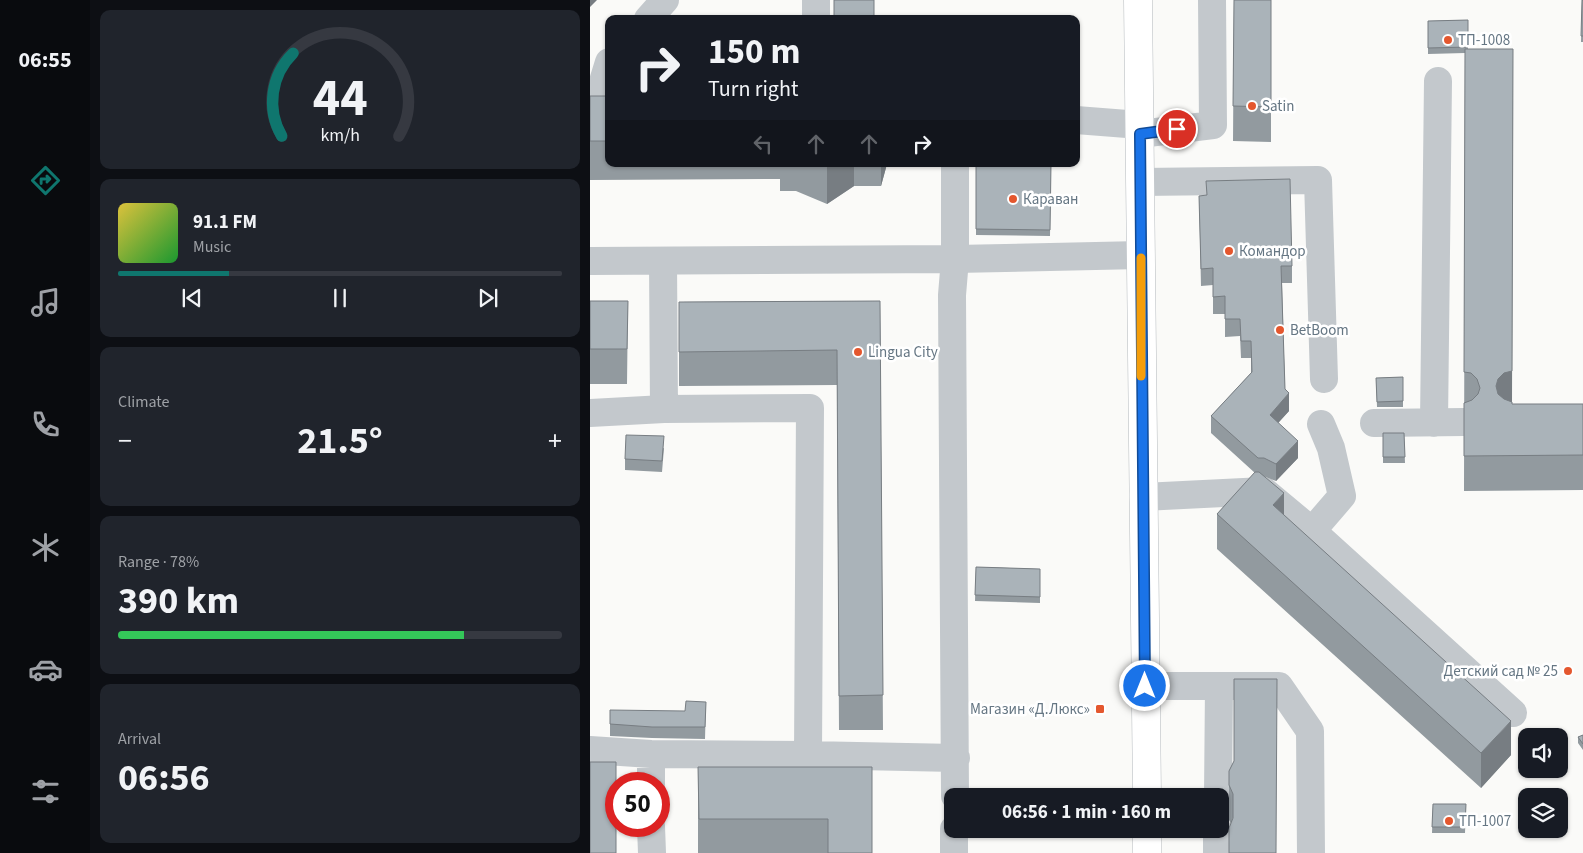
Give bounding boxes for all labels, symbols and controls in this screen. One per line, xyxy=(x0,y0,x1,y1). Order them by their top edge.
text: 150 m xyxy=(708,27,800,77)
place label: ТП-1008 xyxy=(1458,30,1510,51)
marker: ТП-1008 xyxy=(1442,34,1454,46)
icon: right xyxy=(625,35,690,100)
text: 06:55 xyxy=(18,44,72,76)
text: 44 xyxy=(313,62,367,136)
text: Turn right xyxy=(708,73,798,105)
place label: Satin xyxy=(1262,96,1294,117)
marker: Satin xyxy=(1246,100,1258,112)
pin xyxy=(1156,108,1198,150)
icon: arrive xyxy=(1163,115,1191,143)
text: km/h xyxy=(320,123,360,148)
icon: left xyxy=(749,130,777,158)
icon: ahead xyxy=(802,130,830,158)
icon: ahead xyxy=(855,130,883,158)
icon: right xyxy=(908,130,936,158)
icon: directions xyxy=(28,163,63,198)
place label: Караван xyxy=(1023,189,1079,210)
marker: Караван xyxy=(1007,193,1019,205)
text: 91.1 FM xyxy=(193,209,257,236)
text: Music xyxy=(193,236,231,258)
place label: Командор xyxy=(1239,241,1306,262)
marker: Командор xyxy=(1223,245,1235,257)
icon: previous xyxy=(178,284,206,312)
icon: pause xyxy=(326,284,354,312)
icon: next xyxy=(474,284,502,312)
icon: music xyxy=(28,285,63,320)
place label: BetBoom xyxy=(1290,320,1349,341)
marker: BetBoom xyxy=(1274,324,1286,336)
place label: Lingua City xyxy=(868,342,938,363)
marker: Lingua City xyxy=(852,346,864,358)
text: Climate xyxy=(118,391,169,413)
icon: phone xyxy=(28,407,63,442)
text: 21.5° xyxy=(297,414,383,468)
text: − xyxy=(118,421,132,461)
text: + xyxy=(548,421,562,461)
icon: climate xyxy=(28,530,63,565)
text: Range · 78% xyxy=(118,551,199,573)
text: 390 km xyxy=(118,574,239,628)
icon: car xyxy=(28,652,63,687)
position arrow xyxy=(1118,659,1170,711)
place label: Детский сад № 25 xyxy=(1444,661,1558,682)
marker: Детский сад № 25 xyxy=(1562,665,1574,677)
place label: Магазин «Д.Люкс» xyxy=(970,699,1090,720)
marker: Магазин «Д.Люкс» xyxy=(1094,703,1106,715)
text: Arrival xyxy=(118,728,161,750)
map controls xyxy=(1518,728,1568,838)
button: sound xyxy=(1518,728,1568,778)
text: 06:56 xyxy=(118,751,210,805)
speed limit sign: 50 xyxy=(605,772,670,837)
icon: filters xyxy=(28,774,63,809)
button: layers xyxy=(1518,788,1568,838)
text: 06:56 · 1 min · 160 m xyxy=(1002,799,1171,826)
place label: ТП-1007 xyxy=(1459,811,1511,832)
marker: ТП-1007 xyxy=(1443,815,1455,827)

